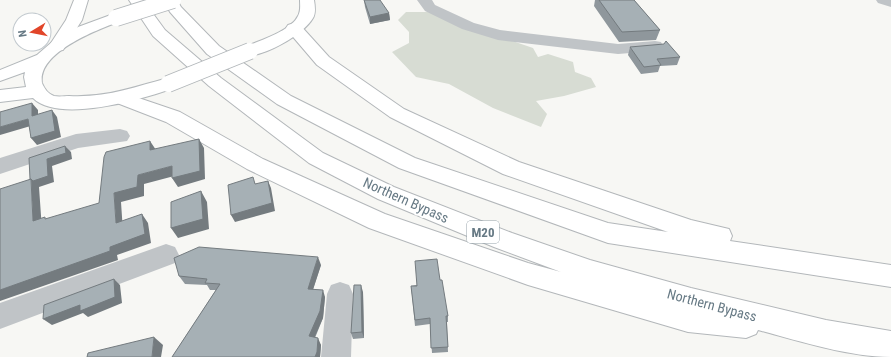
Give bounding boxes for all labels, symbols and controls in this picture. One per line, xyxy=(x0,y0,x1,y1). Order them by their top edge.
north arrow xyxy=(12,12,52,52)
text: N xyxy=(16,29,30,38)
street label: Northern Bypass xyxy=(361,174,451,226)
road number: M20 xyxy=(467,221,499,243)
street label: Northern Bypass xyxy=(666,285,758,325)

